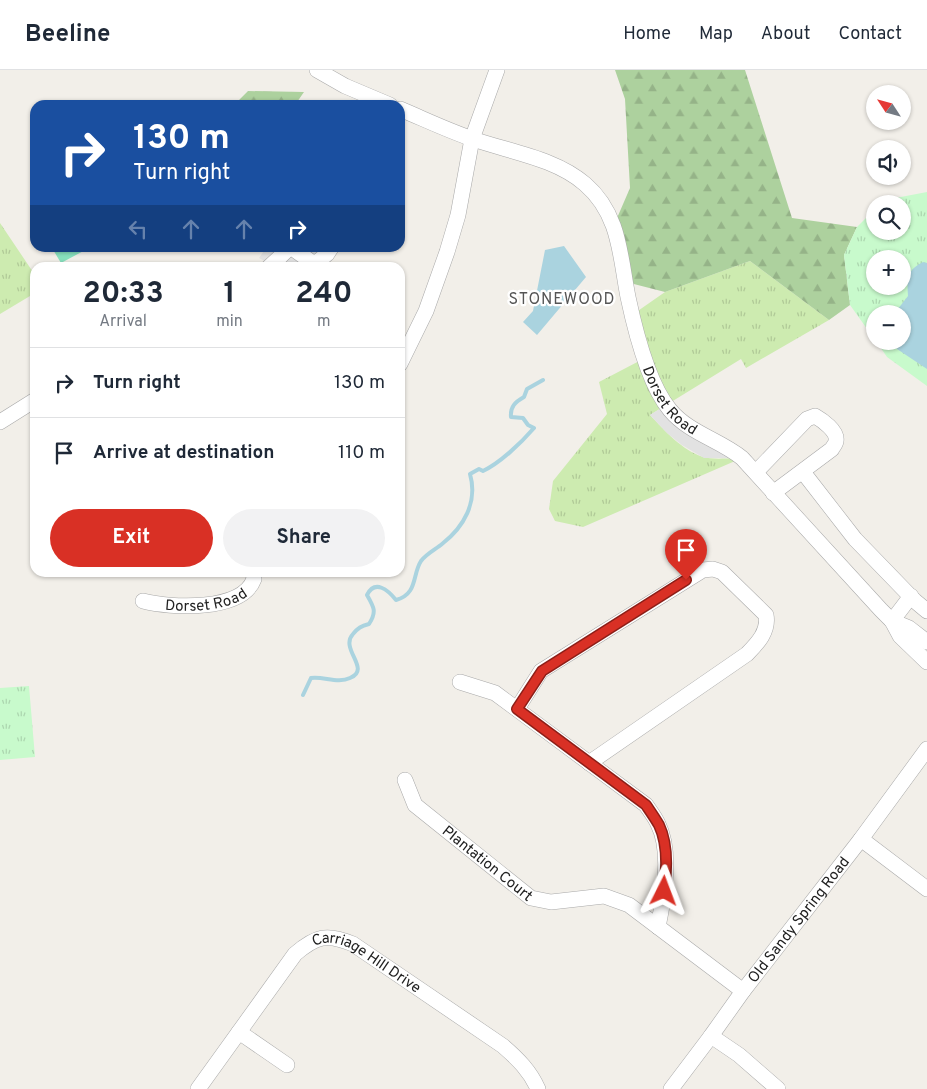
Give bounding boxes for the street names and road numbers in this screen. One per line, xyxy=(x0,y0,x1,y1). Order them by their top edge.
street label: Dorset Road xyxy=(637,364,700,440)
street label: Dorset Road xyxy=(164,585,251,617)
street label: Plantation Court xyxy=(437,822,536,906)
street label: Old Sandy Spring Road xyxy=(745,854,855,988)
street label: Carriage Hill Drive xyxy=(310,929,424,998)

